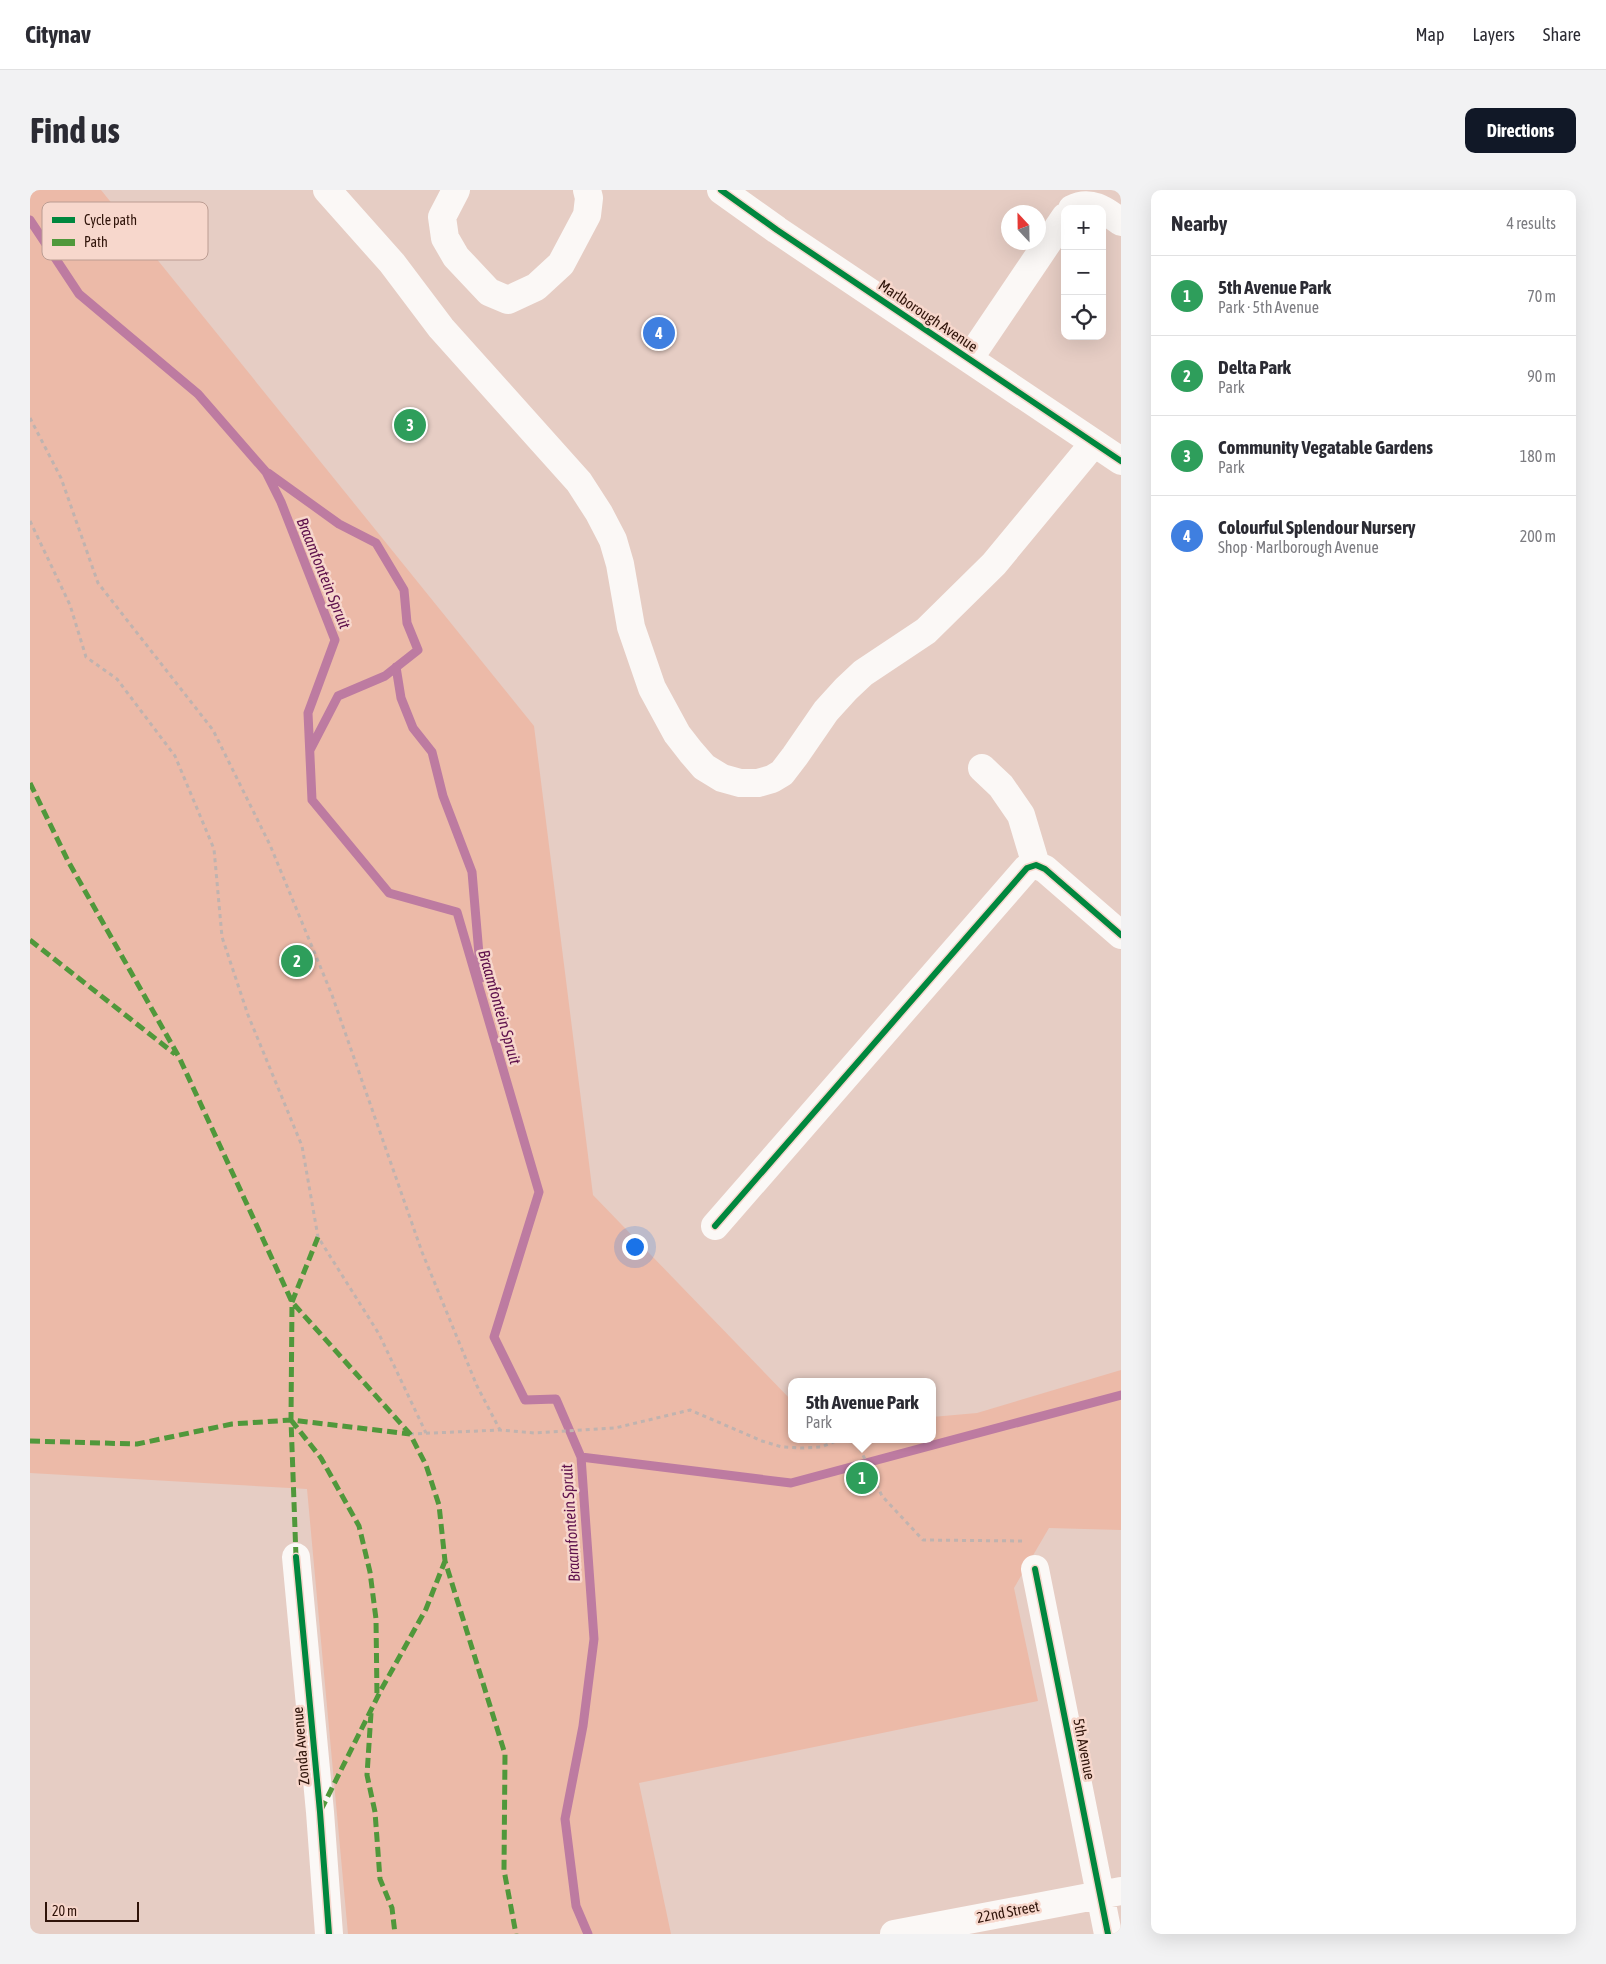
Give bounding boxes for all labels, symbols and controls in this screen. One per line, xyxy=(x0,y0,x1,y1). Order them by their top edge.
text: Citynav xyxy=(25,21,91,48)
text: Map xyxy=(1415,24,1444,45)
text: Layers xyxy=(1472,24,1515,45)
text: Share xyxy=(1543,24,1581,45)
button: Directions xyxy=(1465,108,1576,153)
text: Find us xyxy=(30,110,120,150)
legend xyxy=(42,202,208,260)
north arrow xyxy=(1001,205,1046,250)
map controls xyxy=(1061,205,1106,340)
button: + xyxy=(1061,205,1106,250)
text: Nearby xyxy=(1171,211,1227,235)
text: Cycle path xyxy=(84,212,137,228)
text: 4 results xyxy=(1506,214,1556,232)
text: Path xyxy=(84,234,108,250)
button: − xyxy=(1061,250,1106,295)
street label: Marlborough Avenue xyxy=(876,276,981,355)
text: 5th Avenue Park xyxy=(1218,276,1331,298)
text: 1 xyxy=(1183,287,1191,305)
text: 70 m xyxy=(1527,287,1556,305)
button: locate xyxy=(1061,295,1106,340)
text: Park · 5th Avenue xyxy=(1218,298,1319,316)
pin: 4 xyxy=(643,314,675,352)
text: Delta Park xyxy=(1218,356,1291,378)
text: 2 xyxy=(1183,367,1191,385)
text: 90 m xyxy=(1527,367,1556,385)
text: Park xyxy=(1218,378,1245,396)
pin: 3 xyxy=(394,406,426,444)
text: Community Vegatable Gardens xyxy=(1218,436,1433,458)
text: 3 xyxy=(1183,447,1191,465)
text: 180 m xyxy=(1520,447,1556,465)
text: Park xyxy=(1218,458,1245,476)
water label: Braamfontein Spruit xyxy=(293,515,355,632)
text: Colourful Splendour Nursery xyxy=(1218,516,1416,538)
text: 4 xyxy=(1183,527,1191,545)
text: 200 m xyxy=(1520,527,1556,545)
text: Shop · Marlborough Avenue xyxy=(1218,538,1379,556)
pin: 2 xyxy=(281,942,313,980)
water label: Braamfontein Spruit xyxy=(474,948,525,1067)
your location xyxy=(622,1234,648,1260)
popup xyxy=(788,1378,936,1443)
text: 5th Avenue Park xyxy=(805,1391,919,1413)
text: Park xyxy=(805,1413,832,1431)
pin: 1 xyxy=(846,1459,878,1497)
water label: Braamfontein Spruit xyxy=(557,1463,584,1583)
street label: Zonda Avenue xyxy=(289,1706,312,1786)
street label: 5th Avenue xyxy=(1070,1717,1099,1781)
street label: 22nd Street xyxy=(975,1897,1041,1926)
scale bar xyxy=(45,1899,139,1922)
text: 20 m xyxy=(52,1903,77,1919)

